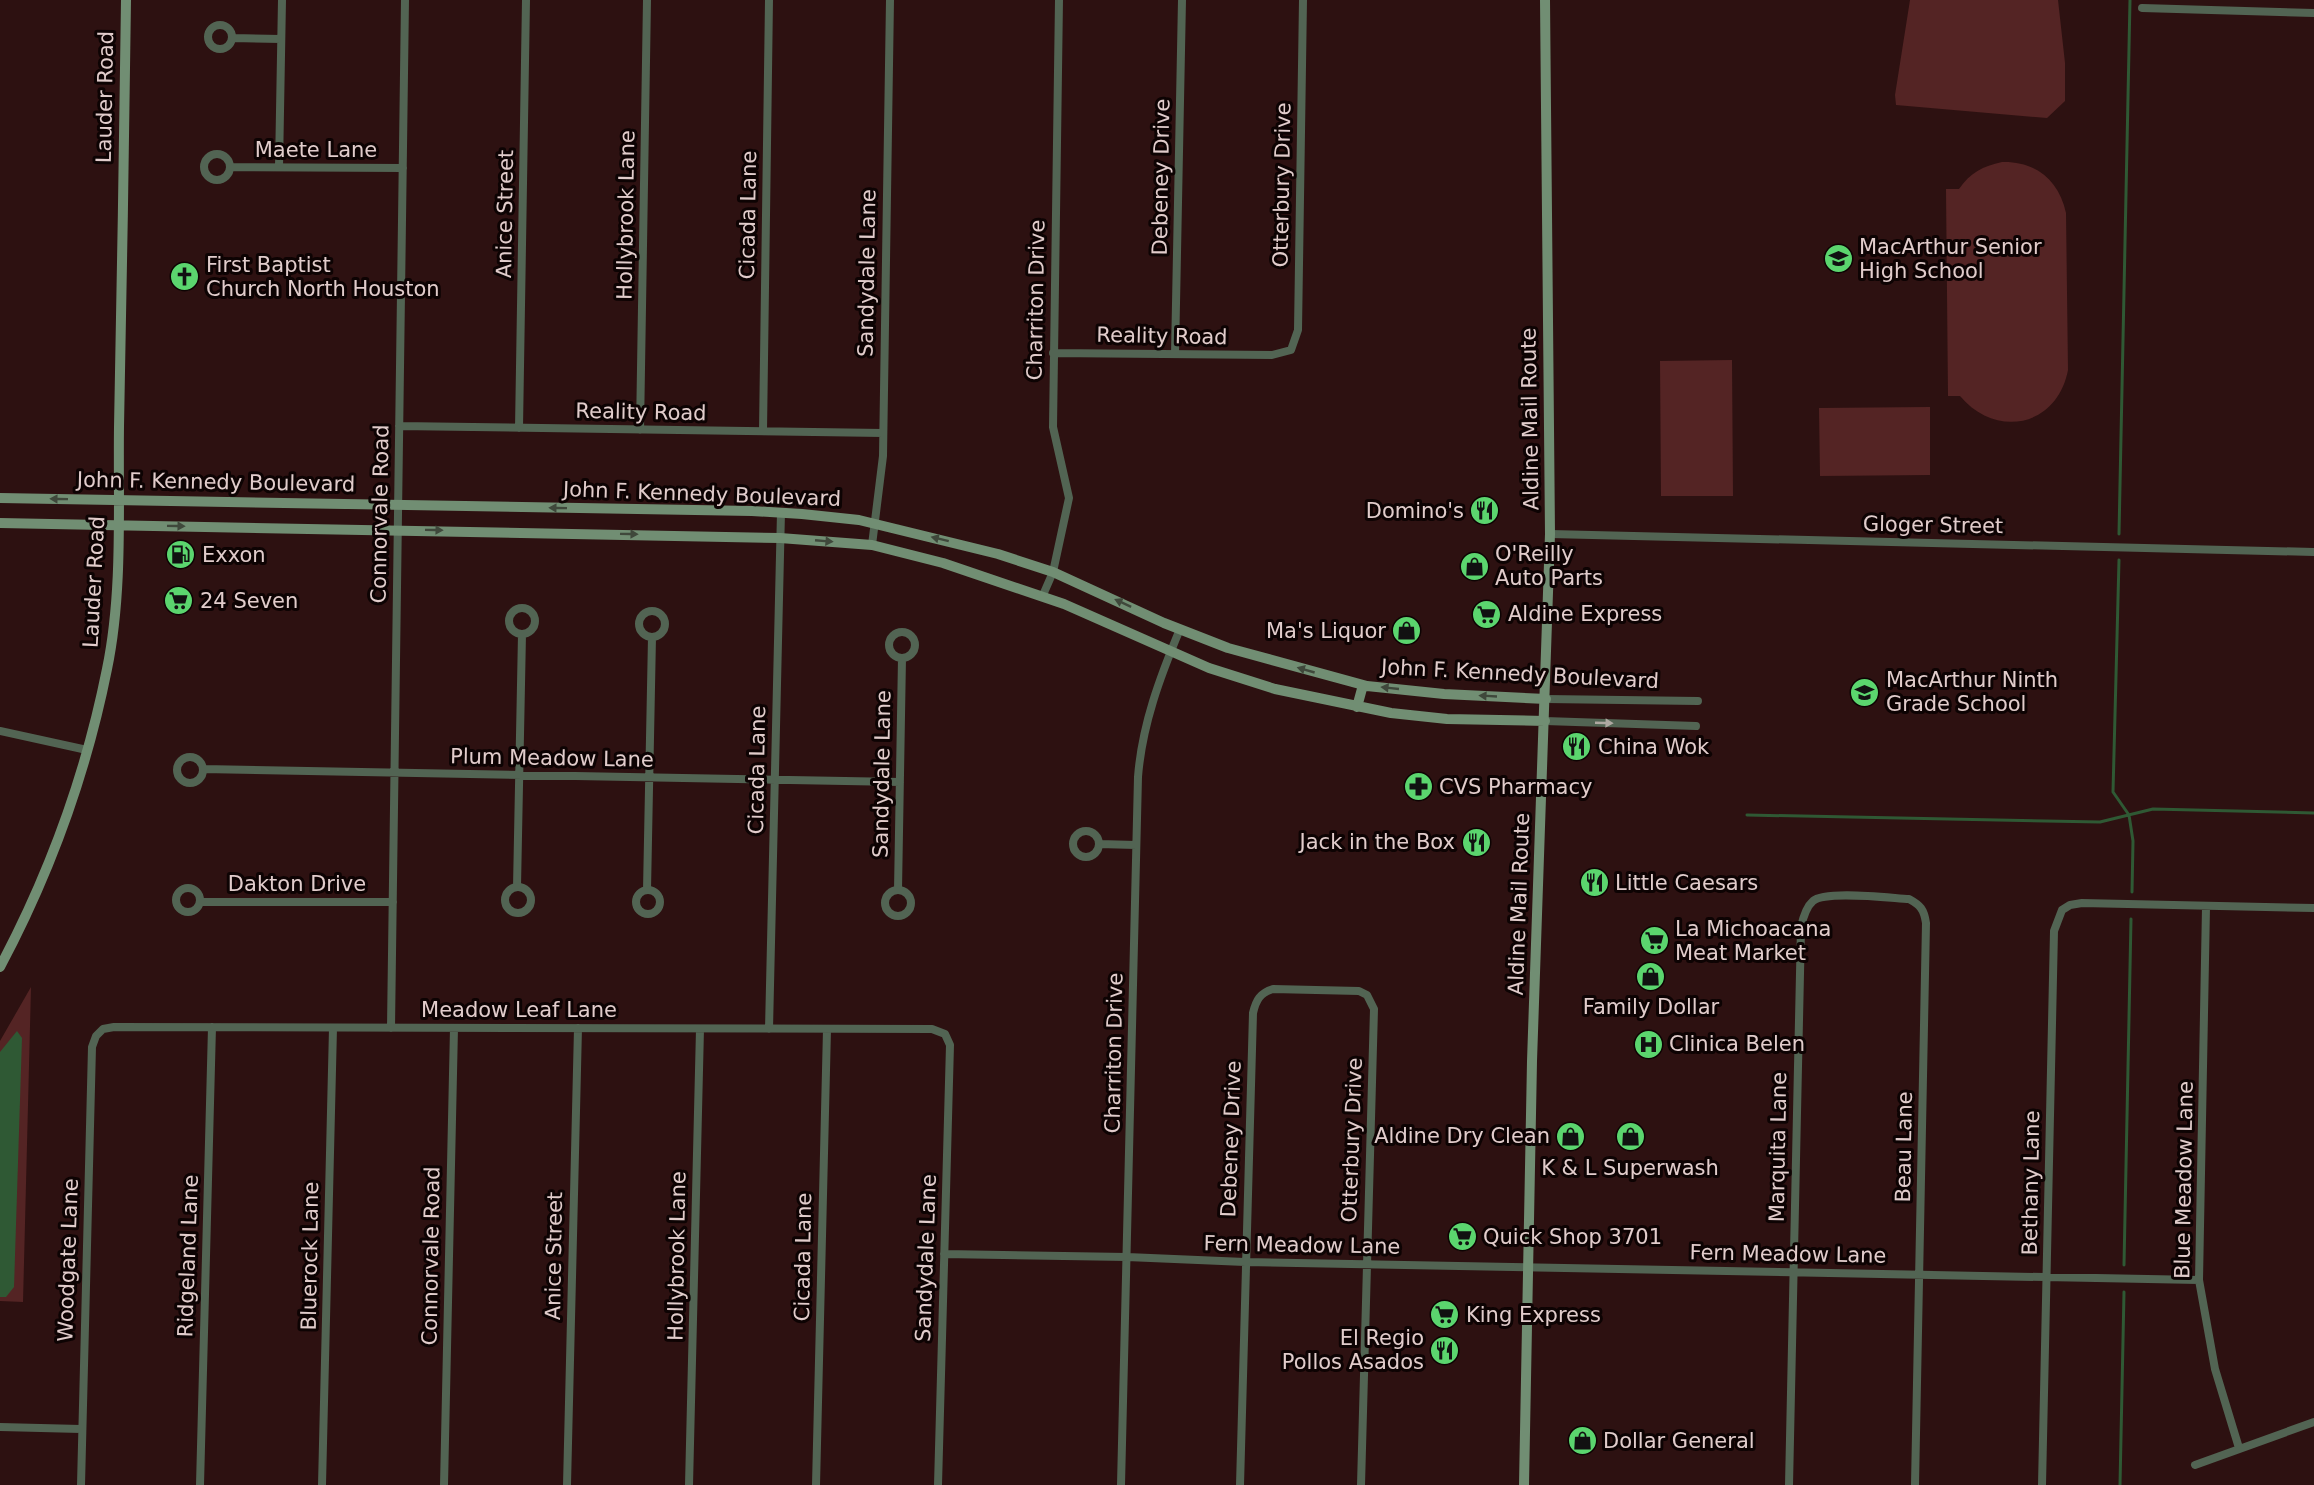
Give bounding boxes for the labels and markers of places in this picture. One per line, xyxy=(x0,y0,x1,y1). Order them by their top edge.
place label: MacArthur Senior High School xyxy=(1859,235,2042,283)
school or university icon: MacArthur Senior High School xyxy=(1822,243,1854,275)
place label: First Baptist Church North Houston xyxy=(206,253,440,301)
church icon: First Baptist Church North Houston xyxy=(169,261,201,293)
restaurant icon: Domino's xyxy=(1469,495,1501,527)
place label: Domino's xyxy=(1366,499,1464,523)
fuel station icon: Exxon xyxy=(165,539,197,571)
place label: O'Reilly Auto Parts xyxy=(1495,542,1603,590)
place label: Exxon xyxy=(202,543,266,567)
shop icon: O'Reilly Auto Parts xyxy=(1458,550,1490,582)
supermarket icon: 24 Seven xyxy=(163,585,195,617)
place label: 24 Seven xyxy=(200,589,298,613)
supermarket icon: Aldine Express xyxy=(1471,598,1503,630)
place label: Aldine Express xyxy=(1508,602,1662,626)
shop icon: Ma's Liquor xyxy=(1391,615,1423,647)
place label: Ma's Liquor xyxy=(1266,619,1386,643)
place label: MacArthur Ninth Grade School xyxy=(1886,668,2058,716)
school or university icon: MacArthur Ninth Grade School xyxy=(1849,676,1881,708)
restaurant icon: China Wok xyxy=(1561,731,1593,763)
place label: China Wok xyxy=(1598,735,1710,759)
pharmacy icon: CVS Pharmacy xyxy=(1402,771,1434,803)
place label: CVS Pharmacy xyxy=(1439,775,1592,799)
restaurant icon: Jack in the Box xyxy=(1460,826,1492,858)
place label: Jack in the Box xyxy=(1298,830,1455,854)
restaurant icon: Little Caesars xyxy=(1578,867,1610,899)
place label: Little Caesars xyxy=(1615,871,1758,895)
place label: La Michoacana Meat Market xyxy=(1675,917,1831,965)
supermarket icon: La Michoacana Meat Market xyxy=(1638,925,1670,957)
shop icon: Family Dollar xyxy=(1635,960,1667,992)
place label: Family Dollar xyxy=(1583,995,1720,1019)
hospital icon: Clinica Belen xyxy=(1632,1028,1664,1060)
place label: Clinica Belen xyxy=(1669,1032,1805,1056)
shop icon: Aldine Dry Clean xyxy=(1555,1120,1587,1152)
shop icon: K & L Superwash xyxy=(1614,1121,1646,1153)
place label: Aldine Dry Clean xyxy=(1374,1124,1550,1148)
place label: K & L Superwash xyxy=(1541,1156,1719,1180)
supermarket icon: Quick Shop 3701 xyxy=(1446,1221,1478,1253)
place label: Quick Shop 3701 xyxy=(1483,1225,1662,1249)
supermarket icon: King Express xyxy=(1429,1299,1461,1331)
place label: King Express xyxy=(1466,1303,1601,1327)
place label: El Regio Pollos Asados xyxy=(1282,1326,1424,1374)
restaurant icon: El Regio Pollos Asados xyxy=(1429,1334,1461,1366)
shop icon: Dollar General xyxy=(1566,1425,1598,1457)
place label: Dollar General xyxy=(1603,1429,1755,1453)

